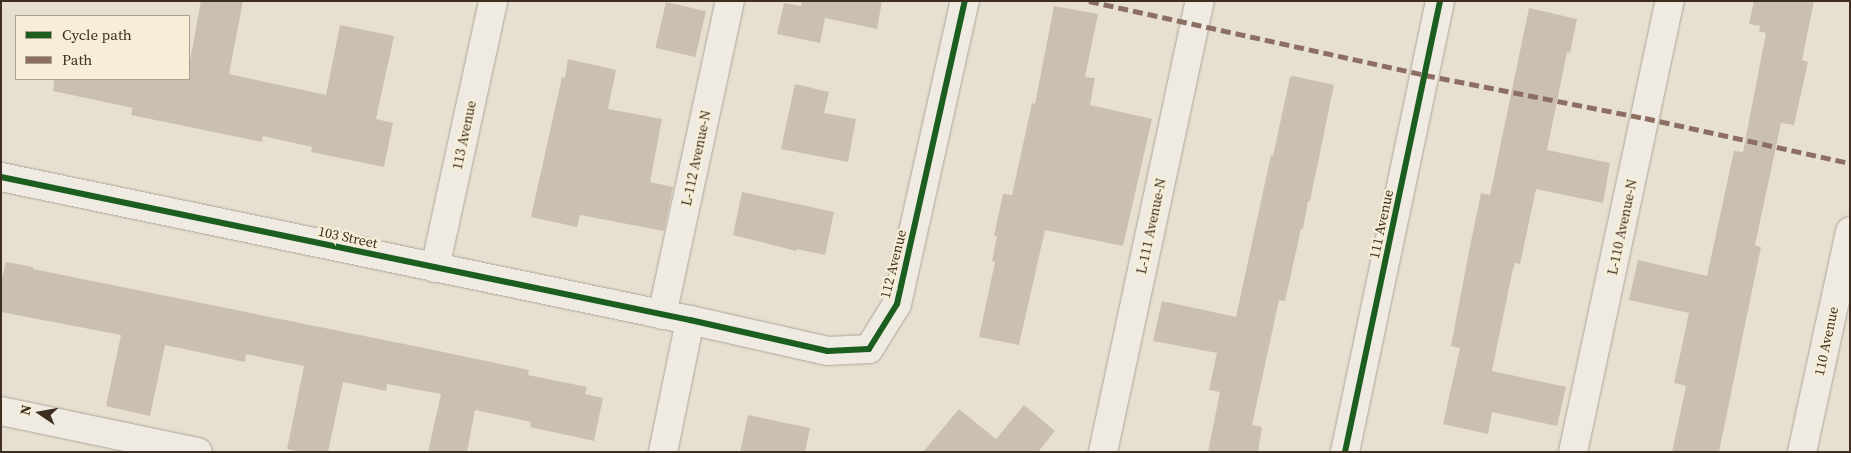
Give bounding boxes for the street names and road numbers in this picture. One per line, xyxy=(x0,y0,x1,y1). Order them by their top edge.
street label: 113 Avenue xyxy=(448,99,480,171)
street label: L-112 Avenue-N xyxy=(678,109,714,207)
street label: L-111 Avenue-N xyxy=(1133,177,1169,275)
street label: L-110 Avenue-N xyxy=(1604,178,1640,276)
street label: 111 Avenue xyxy=(1365,188,1397,260)
street label: 103 Street xyxy=(317,222,379,252)
street label: 112 Avenue xyxy=(876,228,910,300)
street label: 110 Avenue xyxy=(1810,305,1842,377)

